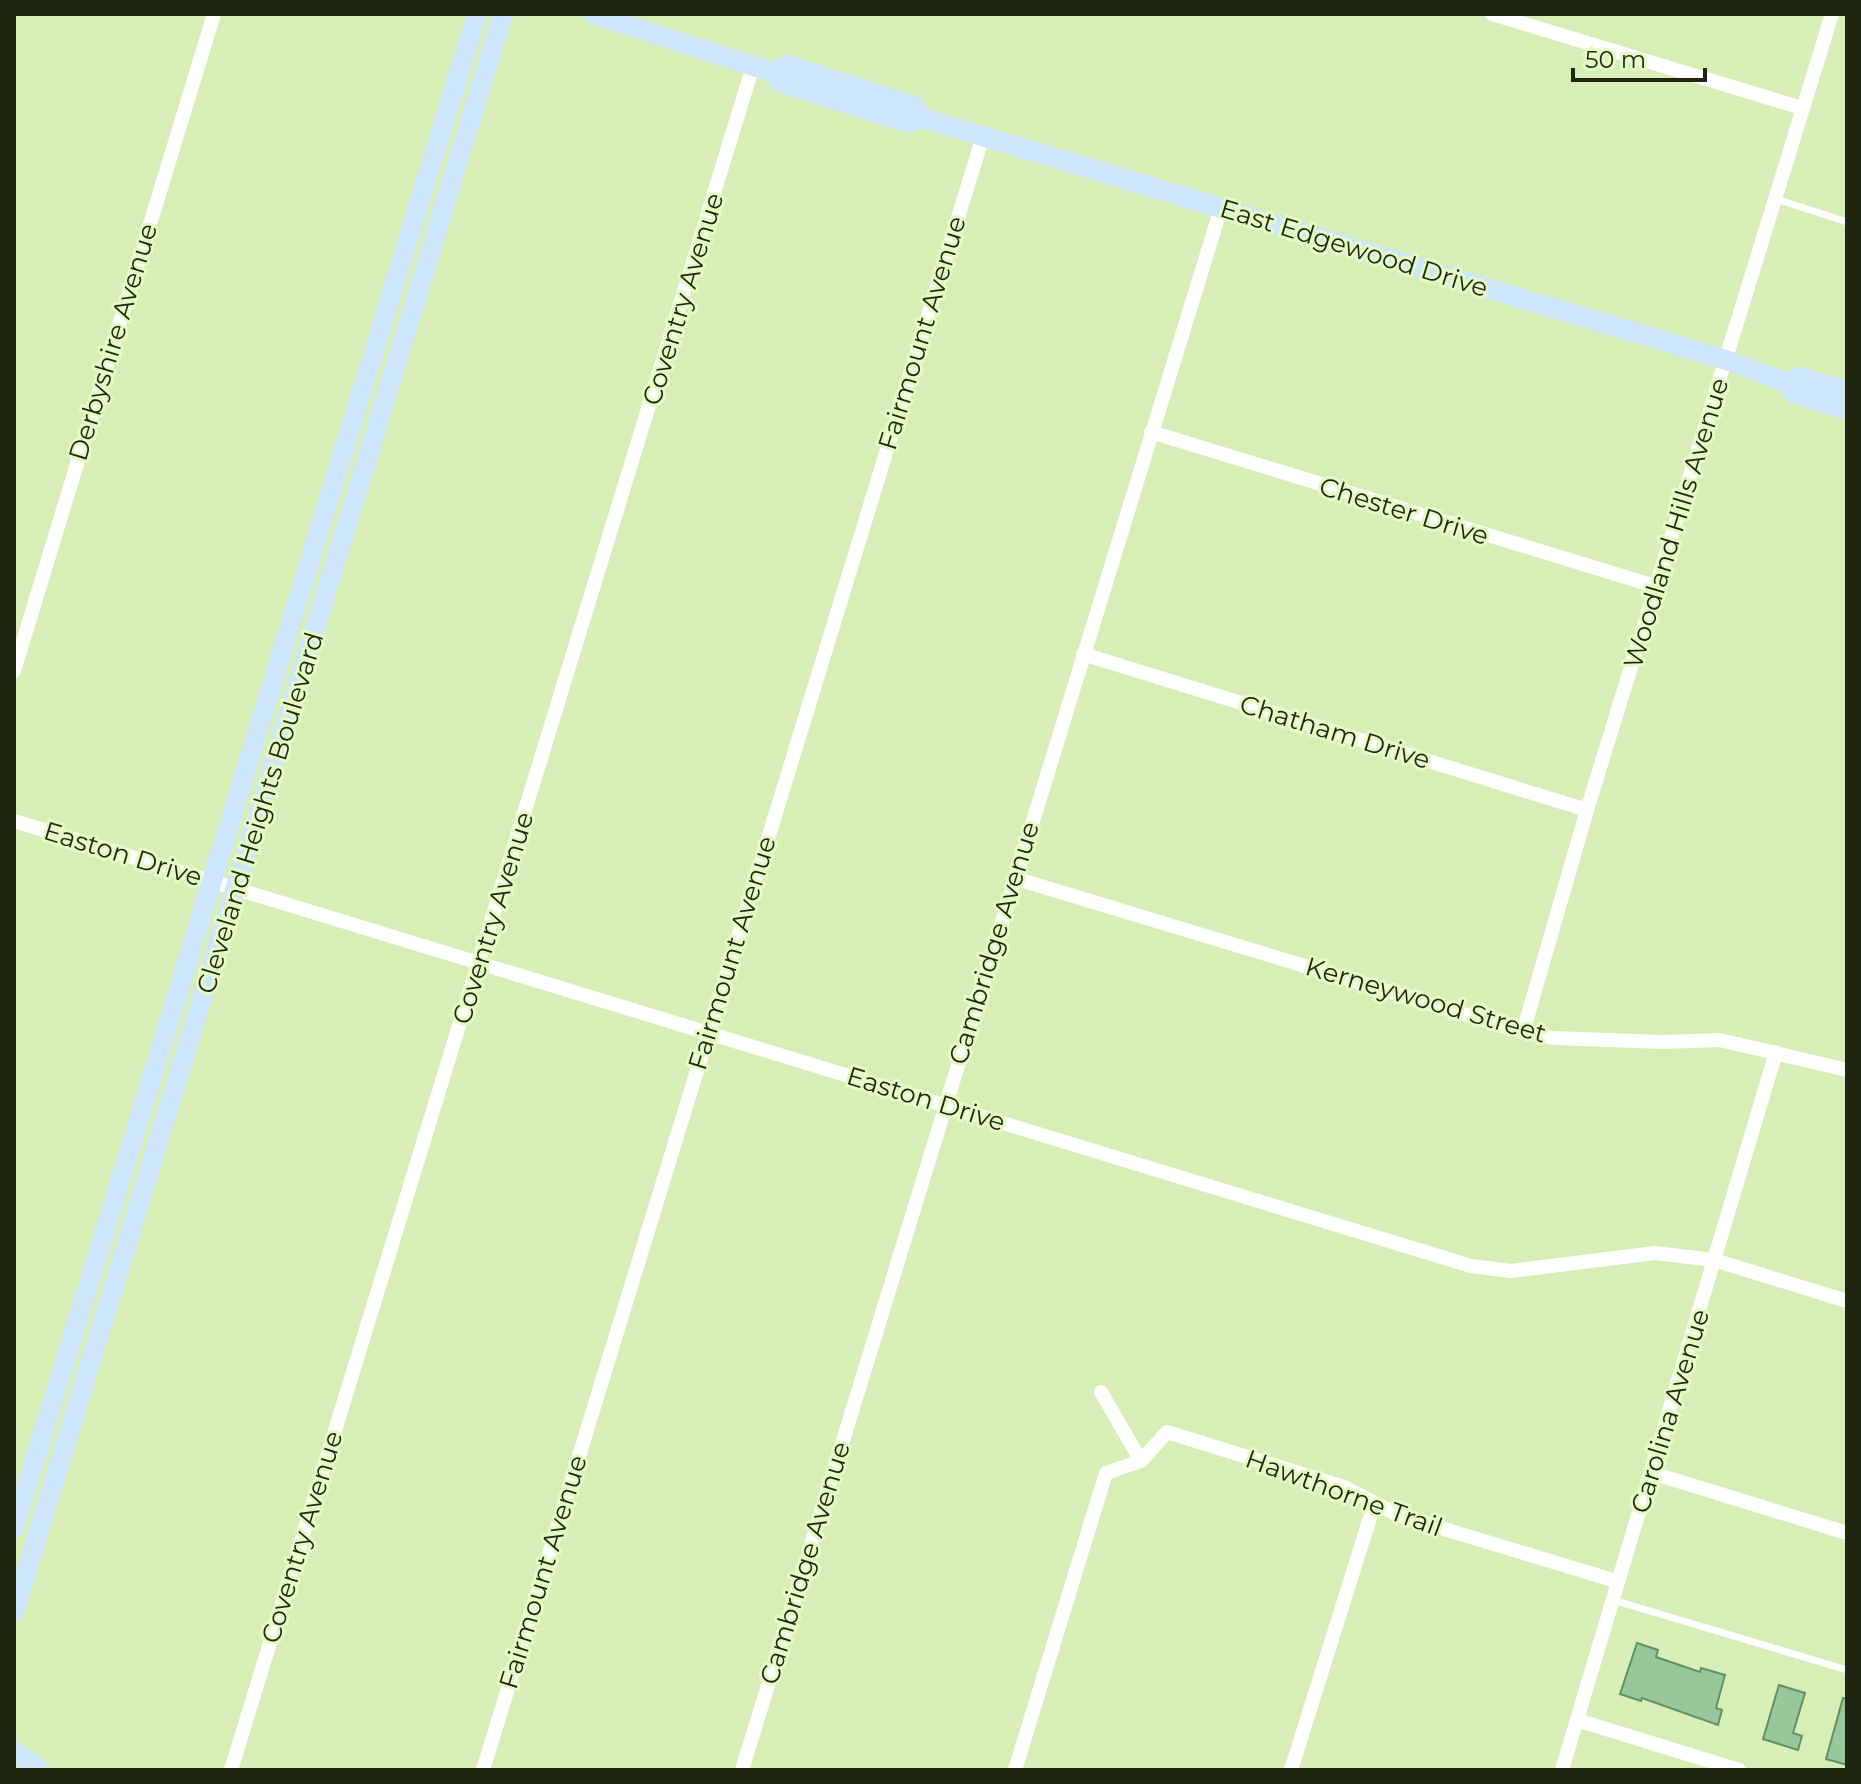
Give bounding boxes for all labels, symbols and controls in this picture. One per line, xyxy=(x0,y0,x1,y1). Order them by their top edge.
scale bar xyxy=(1573,32,1705,82)
text: 50 m xyxy=(1585,45,1646,74)
street label: Coventry Avenue xyxy=(635,189,731,409)
street label: East Edgewood Drive xyxy=(1216,192,1492,304)
street label: Fairmount Avenue xyxy=(871,212,973,454)
street label: Derbyshire Avenue xyxy=(62,219,164,465)
street label: Woodland Hills Avenue xyxy=(1617,374,1735,672)
street label: Chester Drive xyxy=(1315,470,1493,552)
street label: Cleveland Heights Boulevard xyxy=(190,628,330,998)
street label: Chatham Drive xyxy=(1236,688,1434,776)
street label: Coventry Avenue xyxy=(445,808,541,1028)
street label: Easton Drive xyxy=(40,815,206,893)
street label: Cambridge Avenue xyxy=(942,818,1046,1068)
street label: Fairmount Avenue xyxy=(681,832,783,1074)
street label: Kerneywood Street xyxy=(1302,950,1550,1050)
street label: Easton Drive xyxy=(843,1060,1009,1138)
street label: Carolina Avenue xyxy=(1624,1305,1716,1517)
street label: Coventry Avenue xyxy=(254,1427,350,1647)
street label: Cambridge Avenue xyxy=(753,1438,857,1688)
street label: Hawthorne Trail xyxy=(1241,1443,1447,1543)
street label: Fairmount Avenue xyxy=(492,1451,594,1693)

